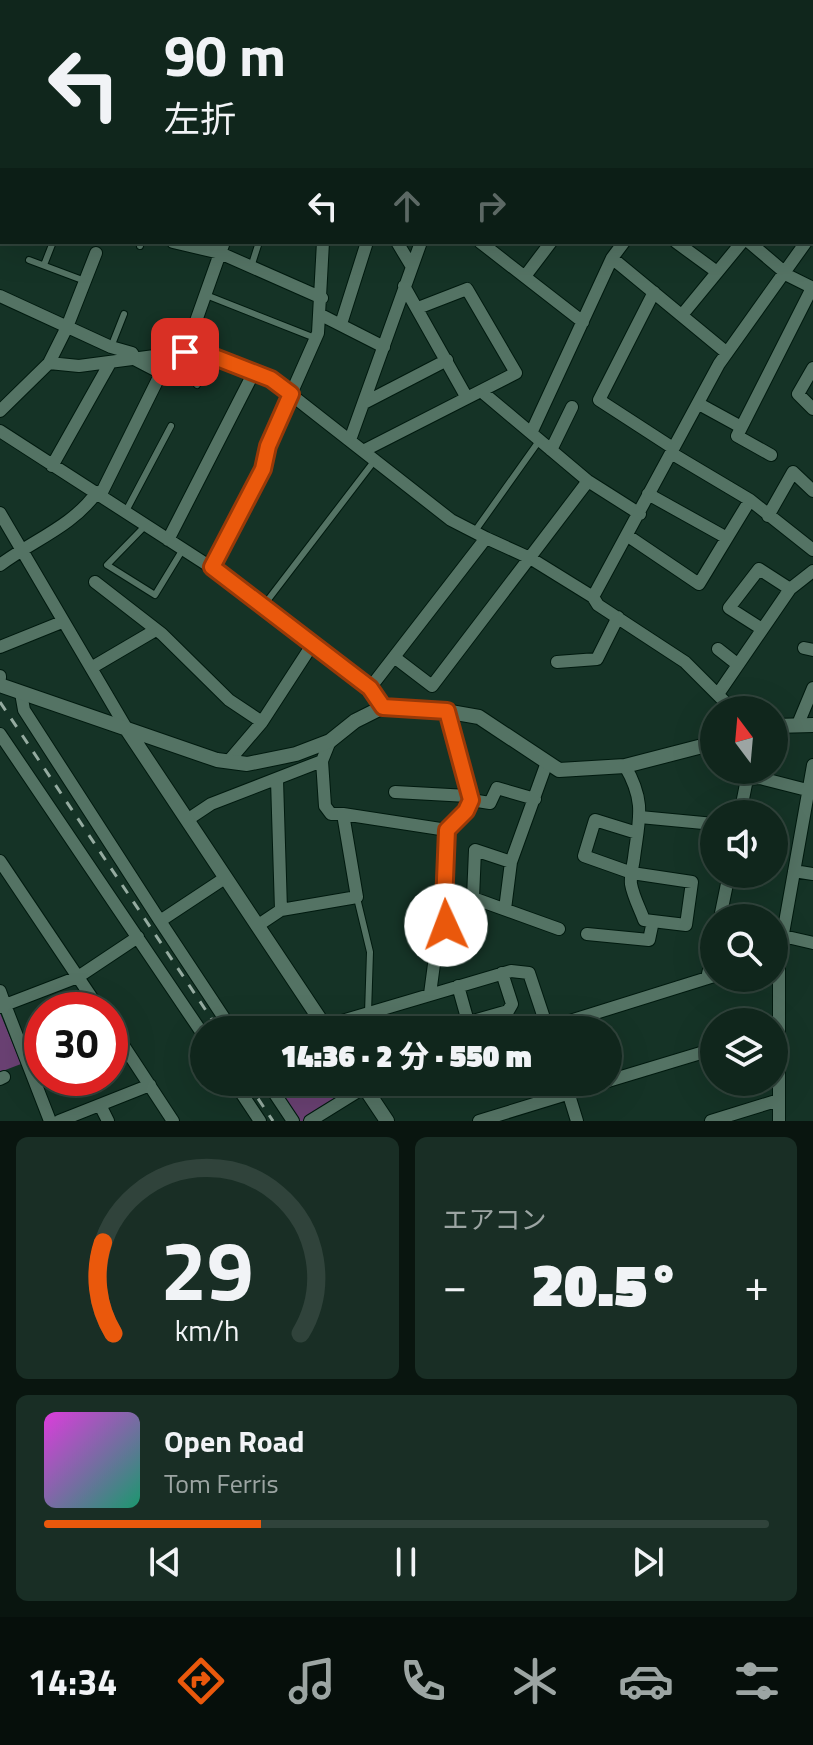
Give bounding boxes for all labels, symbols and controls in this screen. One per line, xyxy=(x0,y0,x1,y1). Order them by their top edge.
text: 90 m xyxy=(164,13,286,98)
icon: left xyxy=(32,32,136,136)
text: 左折 xyxy=(164,91,236,146)
icon: left xyxy=(301,184,345,228)
icon: ahead xyxy=(385,184,429,228)
icon: right xyxy=(469,184,513,228)
pin xyxy=(151,318,219,386)
icon: arrive xyxy=(163,330,207,374)
north arrow xyxy=(700,696,788,784)
map controls xyxy=(700,696,788,1096)
button: sound xyxy=(700,800,788,888)
position arrow xyxy=(404,883,488,967)
button: search xyxy=(700,904,788,992)
speed limit sign: 30 xyxy=(24,992,128,1096)
button: layers xyxy=(700,1008,788,1096)
text: 14:36 · 2 分 · 550 m xyxy=(280,1033,532,1079)
text: エアコン xyxy=(443,1200,547,1239)
text: 29 xyxy=(161,1206,254,1332)
text: 20.5° xyxy=(531,1238,680,1329)
text: − xyxy=(443,1251,467,1318)
text: + xyxy=(744,1251,769,1318)
text: km/h xyxy=(175,1309,240,1352)
text: Open Road xyxy=(164,1418,305,1464)
text: Tom Ferris xyxy=(164,1464,279,1503)
icon: previous xyxy=(143,1540,187,1584)
icon: pause xyxy=(384,1540,428,1584)
icon: next xyxy=(626,1540,670,1584)
icon: directions xyxy=(173,1653,229,1709)
icon: music xyxy=(284,1653,340,1709)
icon: phone xyxy=(395,1653,451,1709)
icon: climate xyxy=(507,1653,563,1709)
icon: car xyxy=(618,1653,674,1709)
icon: filters xyxy=(729,1653,785,1709)
text: 14:34 xyxy=(28,1654,118,1709)

